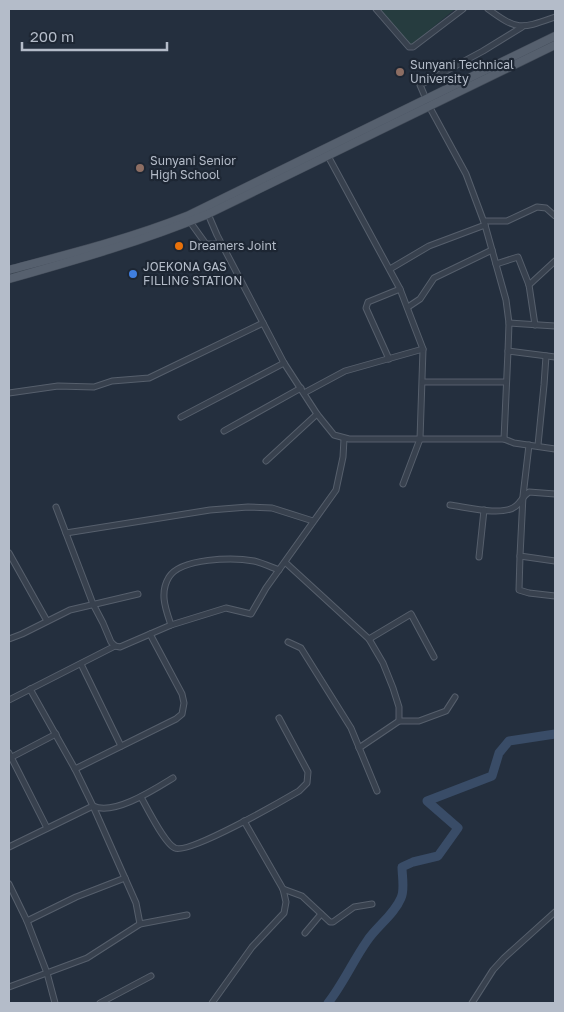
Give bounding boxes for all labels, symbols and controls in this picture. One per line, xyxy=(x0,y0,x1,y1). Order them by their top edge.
scale bar xyxy=(22,20,168,52)
text: 200 m xyxy=(30,27,74,45)
place label: Sunyani Technical University xyxy=(410,57,514,86)
marker: Sunyani Technical University xyxy=(394,66,406,78)
place label: Sunyani Senior High School xyxy=(150,153,236,182)
marker: Sunyani Senior High School xyxy=(134,162,146,174)
place label: Dreamers Joint xyxy=(189,238,277,253)
marker: Dreamers Joint xyxy=(173,240,185,252)
place label: JOEKONA GAS FILLING STATION xyxy=(143,259,242,288)
marker: JOEKONA GAS FILLING STATION xyxy=(127,268,139,280)

